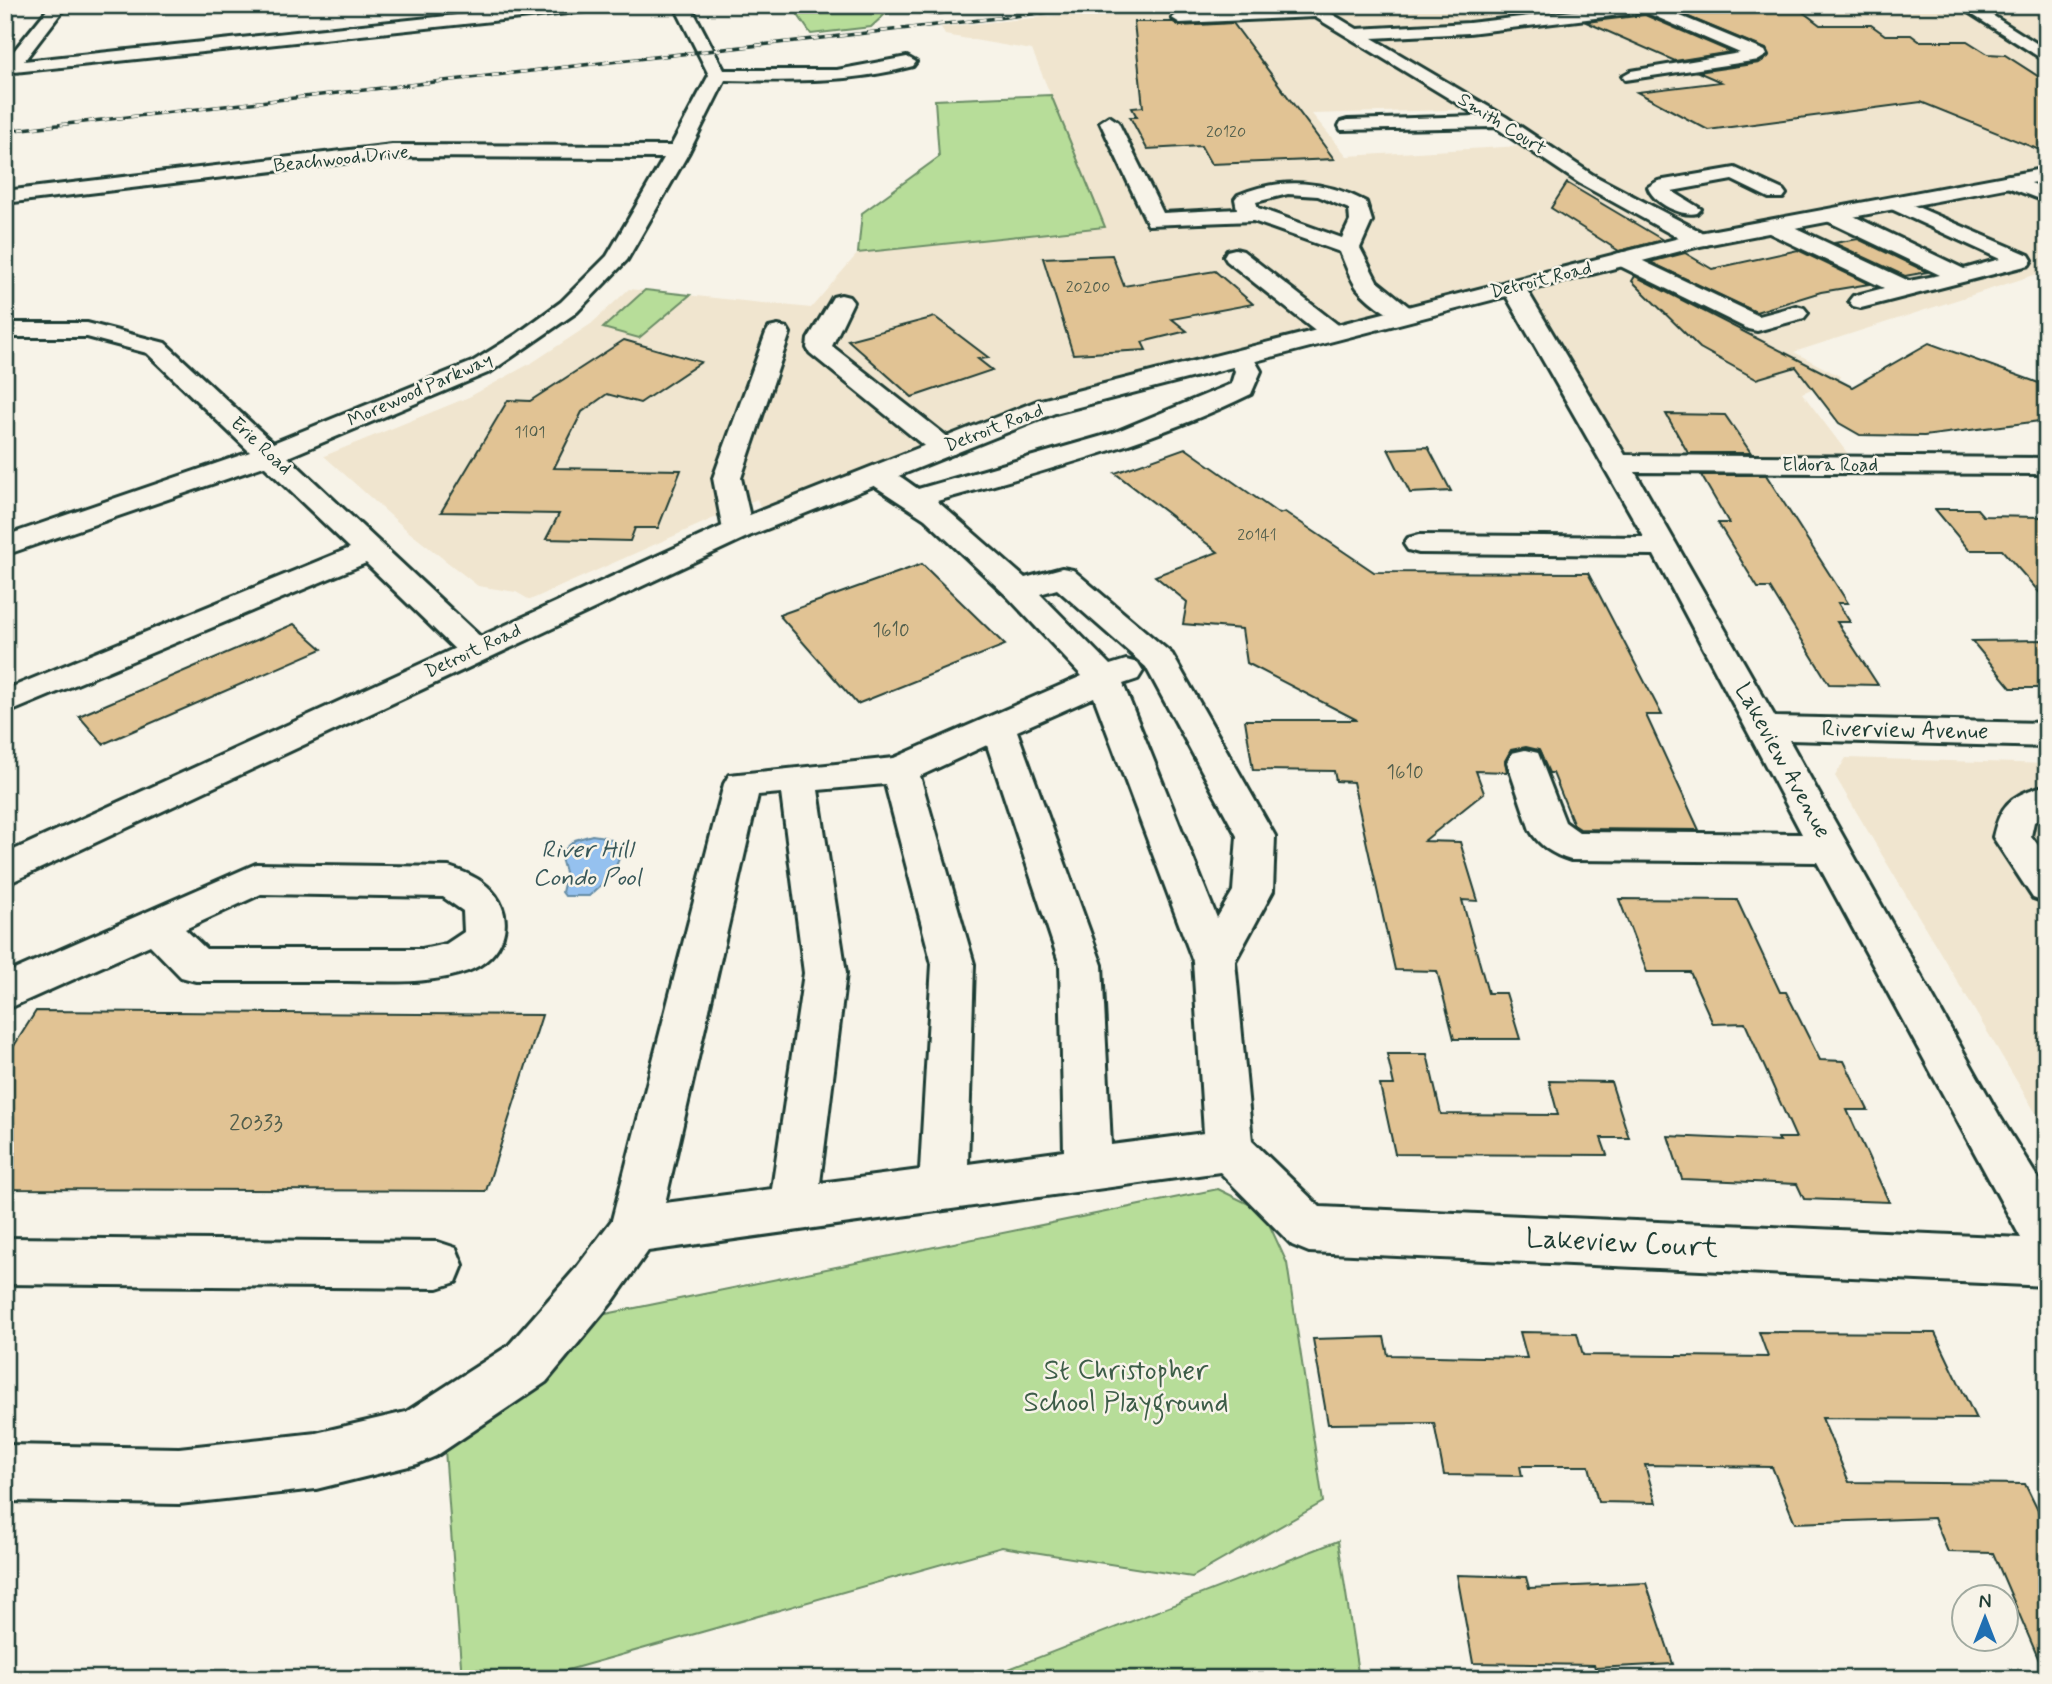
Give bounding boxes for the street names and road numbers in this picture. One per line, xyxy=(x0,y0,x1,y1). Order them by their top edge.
street label: Smith Court xyxy=(1453,87,1551,161)
street label: Beachwood Drive xyxy=(272,139,410,179)
street label: Detroit Road xyxy=(1488,255,1594,305)
street label: Morewood Parkway xyxy=(344,347,496,433)
street label: Detroit Road xyxy=(941,398,1047,458)
street label: Erie Road xyxy=(225,411,297,481)
street label: Eldora Road xyxy=(1782,453,1878,478)
street label: Detroit Road xyxy=(421,618,525,684)
street label: Lakeview Avenue xyxy=(1727,678,1837,844)
street label: Riverview Avenue xyxy=(1821,715,1989,747)
street label: Lakeview Court xyxy=(1525,1220,1720,1268)

